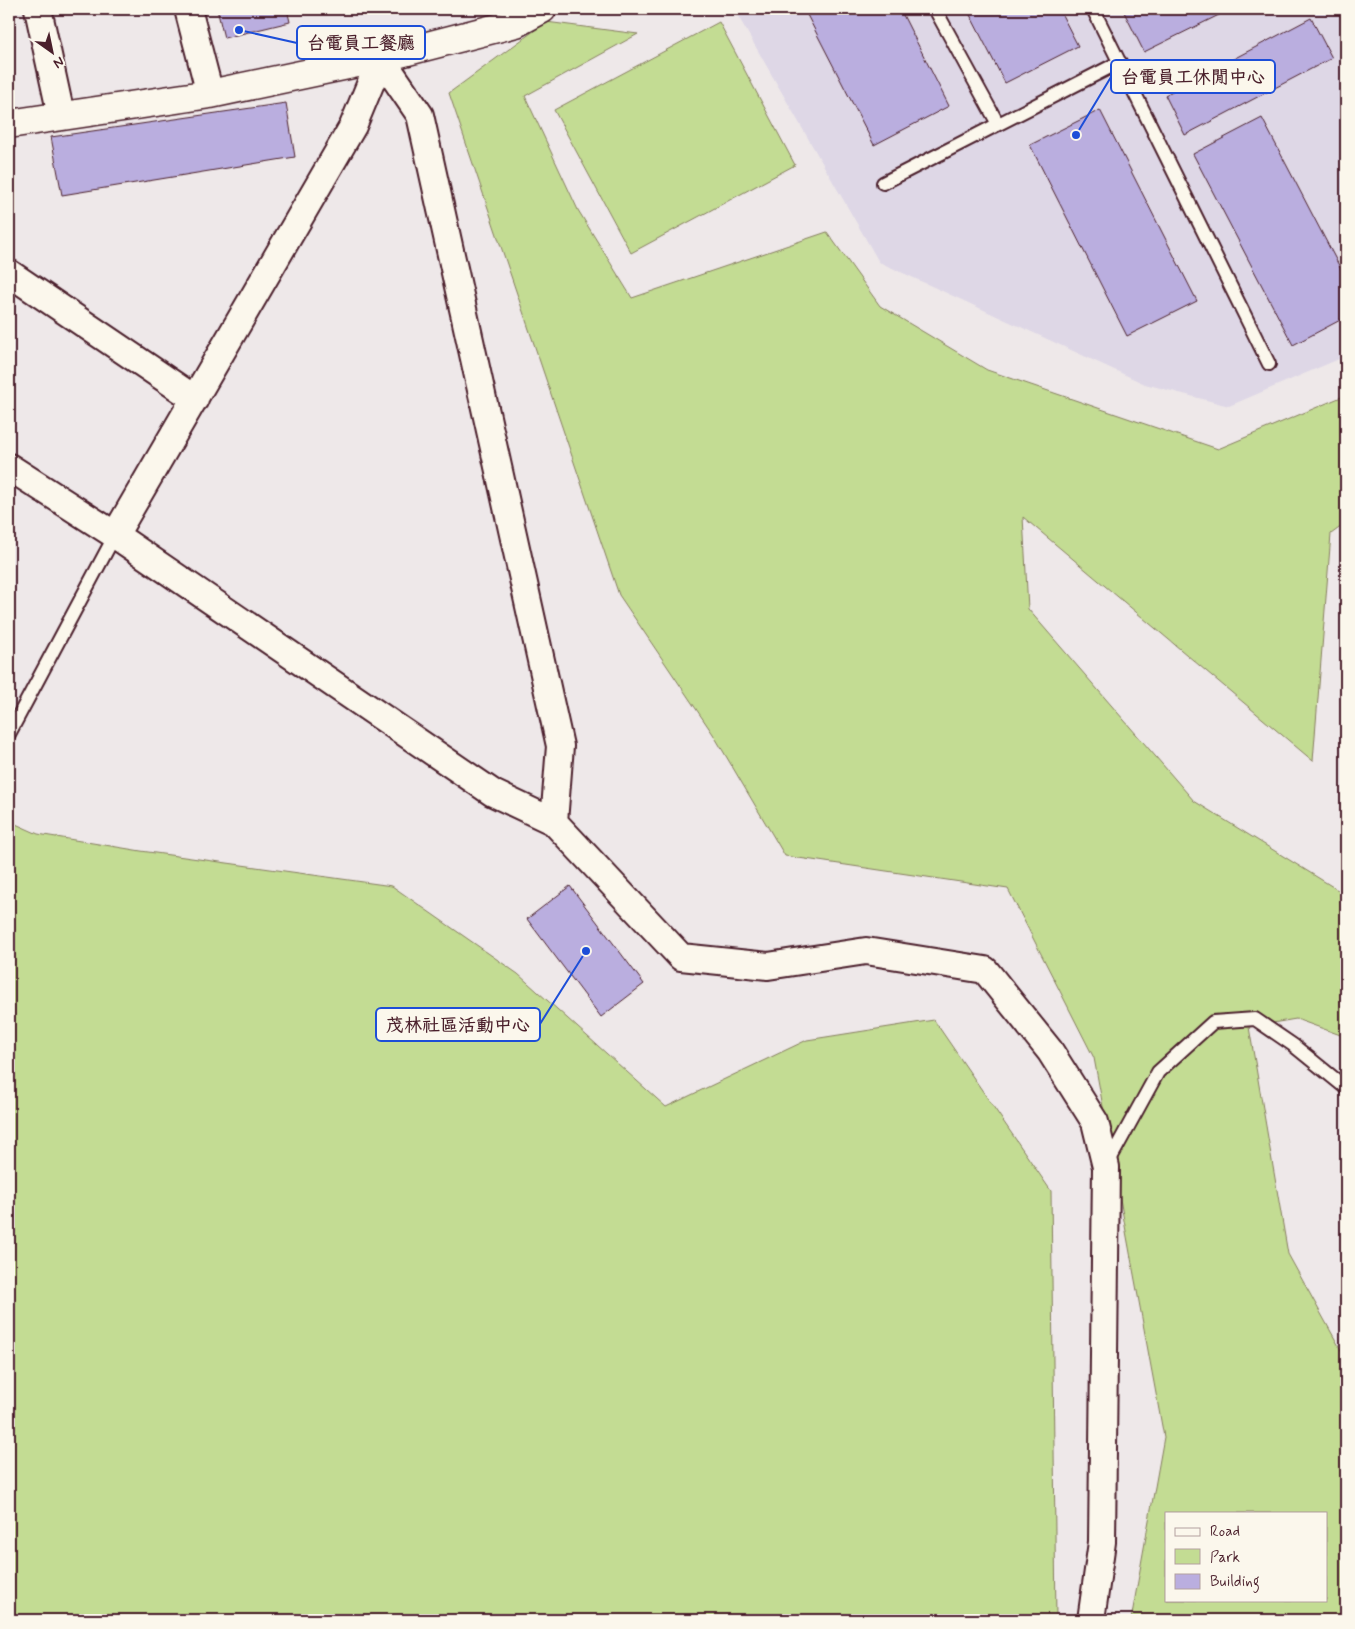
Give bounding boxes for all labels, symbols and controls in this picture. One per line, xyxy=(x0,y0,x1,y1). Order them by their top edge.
callout: 台電員工餐廳 xyxy=(297,26,425,59)
north arrow xyxy=(28,28,78,78)
text: 台電員工餐廳 xyxy=(307,32,415,56)
text: N xyxy=(50,52,67,72)
callout: 台電員工休閒中心 xyxy=(1111,60,1275,93)
text: 台電員工休閒中心 xyxy=(1121,66,1265,90)
callout: 茂林社區活動中心 xyxy=(376,1008,540,1041)
text: 茂林社區活動中心 xyxy=(386,1014,530,1038)
legend xyxy=(1165,1512,1328,1602)
text: Road xyxy=(1210,1522,1240,1542)
text: Park xyxy=(1210,1548,1240,1568)
text: Building xyxy=(1210,1572,1260,1593)

